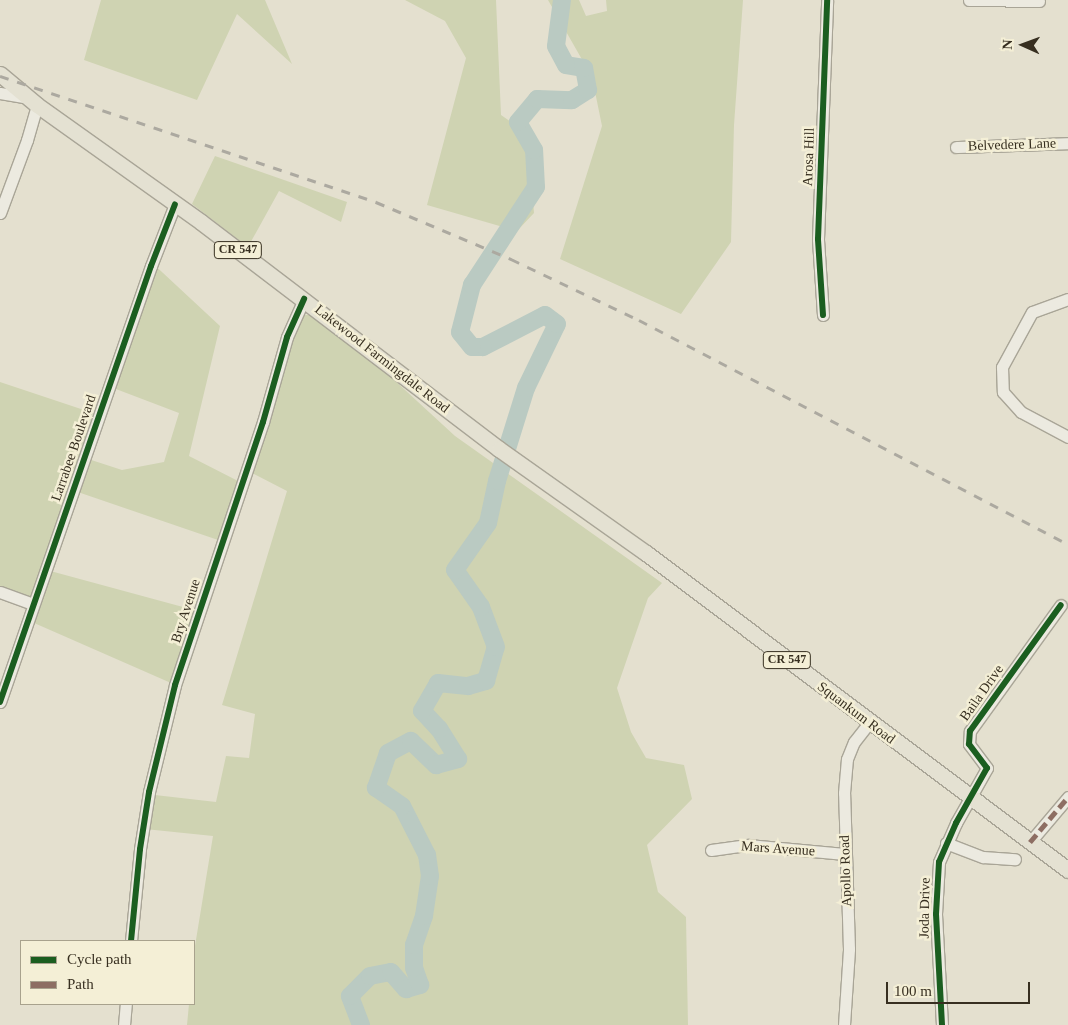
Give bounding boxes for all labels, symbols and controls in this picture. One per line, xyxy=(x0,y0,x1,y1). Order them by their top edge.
north arrow xyxy=(998,20,1048,70)
text: N xyxy=(1000,39,1015,50)
street label: Arosa Hill xyxy=(800,127,818,187)
street label: Belvedere Lane xyxy=(968,135,1056,155)
road number: CR 547 xyxy=(213,240,263,260)
street label: Lakewood Farmingdale Road xyxy=(311,301,453,417)
street label: Larrabee Boulevard xyxy=(48,393,100,503)
street label: Bry Avenue xyxy=(168,577,204,645)
road number: CR 547 xyxy=(762,650,812,670)
street label: Baila Drive xyxy=(957,662,1007,724)
street label: Squankum Road xyxy=(814,678,898,748)
street label: Apollo Road xyxy=(836,835,856,907)
street label: Mars Avenue xyxy=(740,838,816,860)
street label: Joda Drive xyxy=(916,877,934,939)
legend xyxy=(20,940,195,1005)
text: Cycle path xyxy=(67,951,132,967)
scale bar xyxy=(888,972,1032,1004)
text: Path xyxy=(67,976,94,992)
text: 100 m xyxy=(894,983,932,999)

